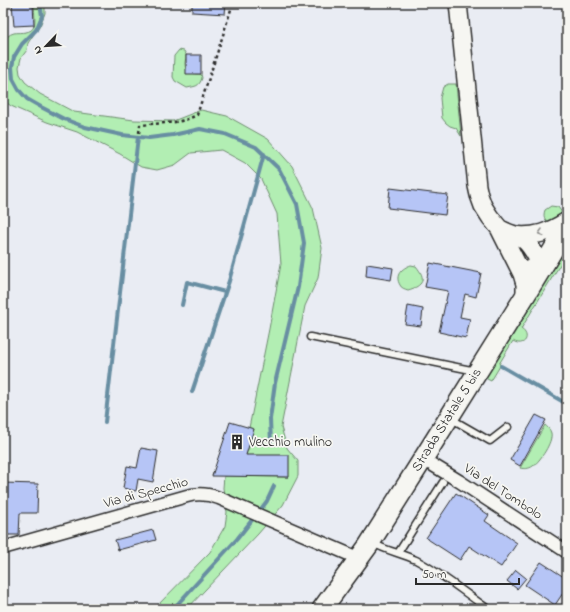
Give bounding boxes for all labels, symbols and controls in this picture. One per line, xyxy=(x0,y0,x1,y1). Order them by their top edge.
north arrow xyxy=(26,26,66,66)
text: N xyxy=(29,43,47,57)
one-way arrow xyxy=(538,228,545,237)
street label: Strada Statale 5 bis xyxy=(407,364,487,476)
place label: Vecchio mulino xyxy=(248,432,332,453)
building icon: Vecchio mulino xyxy=(228,433,246,451)
street label: Via del Tombolo xyxy=(459,458,547,525)
street label: Via di Specchio xyxy=(101,472,191,515)
scale bar xyxy=(416,560,519,586)
text: 50 m xyxy=(422,566,446,584)

